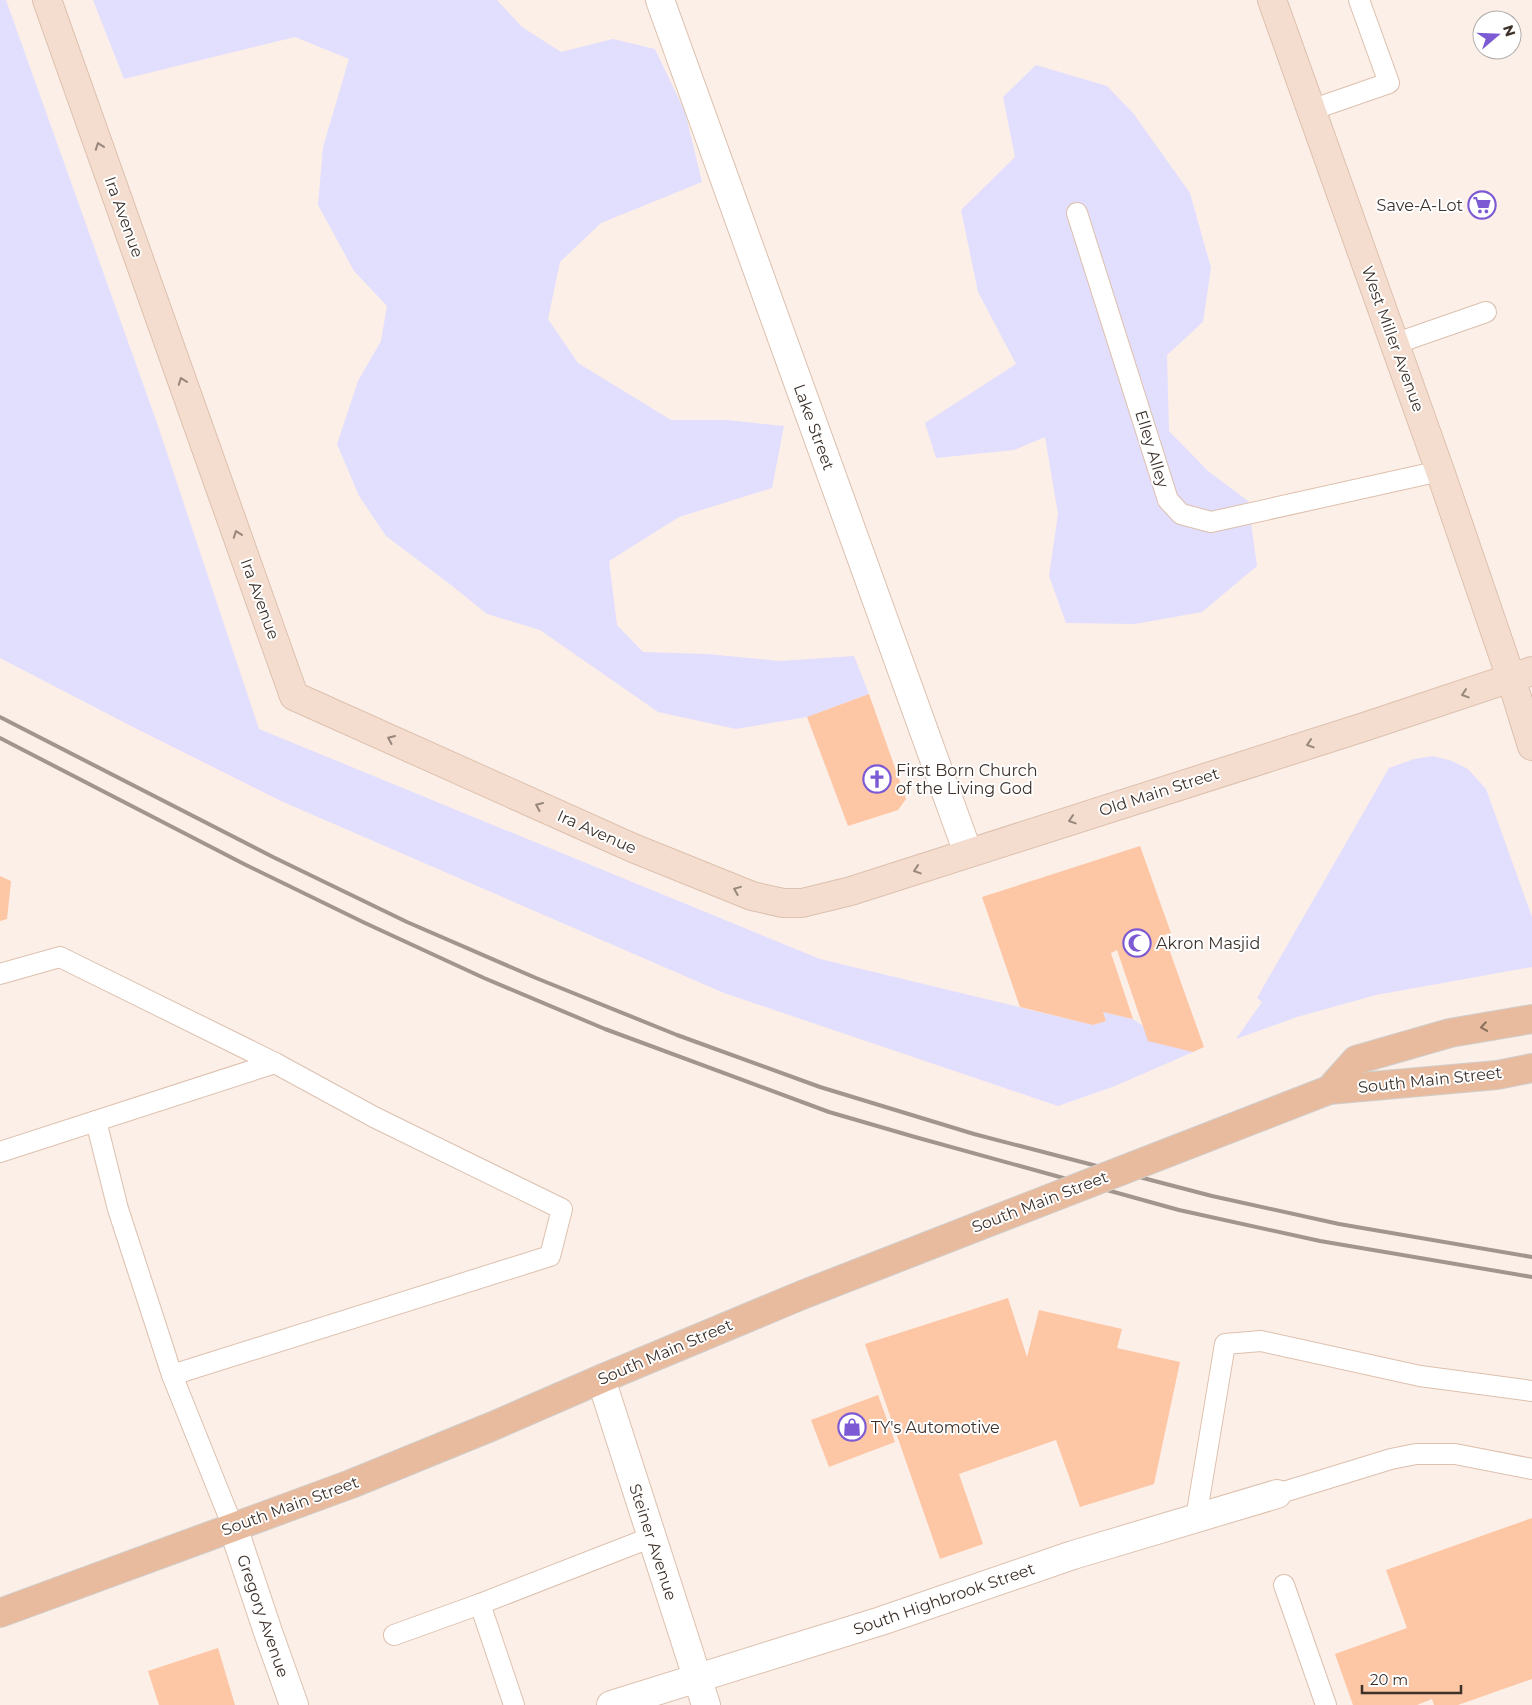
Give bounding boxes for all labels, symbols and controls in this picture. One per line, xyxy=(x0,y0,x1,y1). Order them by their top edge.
north arrow xyxy=(1472,10,1522,60)
text: N xyxy=(1499,22,1520,39)
one-way arrow xyxy=(95,142,105,150)
street label: Ira Avenue xyxy=(101,174,147,260)
supermarket icon: Save-A-Lot xyxy=(1467,190,1497,220)
place label: Save-A-Lot xyxy=(1377,196,1463,215)
street label: West Miller Avenue xyxy=(1358,263,1428,415)
one-way arrow xyxy=(178,377,188,386)
street label: Lake Street xyxy=(790,381,839,473)
street label: Elley Alley xyxy=(1131,408,1173,490)
one-way arrow xyxy=(233,531,243,539)
street label: Ira Avenue xyxy=(237,556,283,642)
one-way arrow xyxy=(1461,688,1470,698)
one-way arrow xyxy=(387,735,396,746)
one-way arrow xyxy=(1307,738,1315,748)
place label: First Born Church of the Living God xyxy=(896,761,1038,798)
street label: Old Main Street xyxy=(1097,763,1222,820)
church icon: First Born Church of the Living God xyxy=(862,764,892,794)
one-way arrow xyxy=(535,801,544,812)
street label: Ira Avenue xyxy=(554,806,640,858)
one-way arrow xyxy=(1068,814,1077,824)
one-way arrow xyxy=(914,864,922,874)
one-way arrow xyxy=(733,886,741,896)
mosque icon: Akron Masjid xyxy=(1122,928,1152,958)
place label: Akron Masjid xyxy=(1156,934,1260,953)
one-way arrow xyxy=(1480,1022,1488,1032)
street label: South Main Street xyxy=(1357,1063,1503,1097)
street label: South Main Street xyxy=(969,1167,1111,1237)
street label: South Main Street xyxy=(595,1315,736,1389)
shop icon: TY's Automotive xyxy=(837,1412,867,1442)
place label: TY's Automotive xyxy=(871,1418,1000,1437)
street label: South Main Street xyxy=(219,1472,362,1540)
street label: Steiner Avenue xyxy=(625,1481,681,1603)
street label: Gregory Avenue xyxy=(233,1552,293,1680)
street label: South Highbrook Street xyxy=(851,1559,1038,1639)
scale bar xyxy=(1362,1662,1461,1694)
text: 20 m xyxy=(1370,1670,1408,1689)

